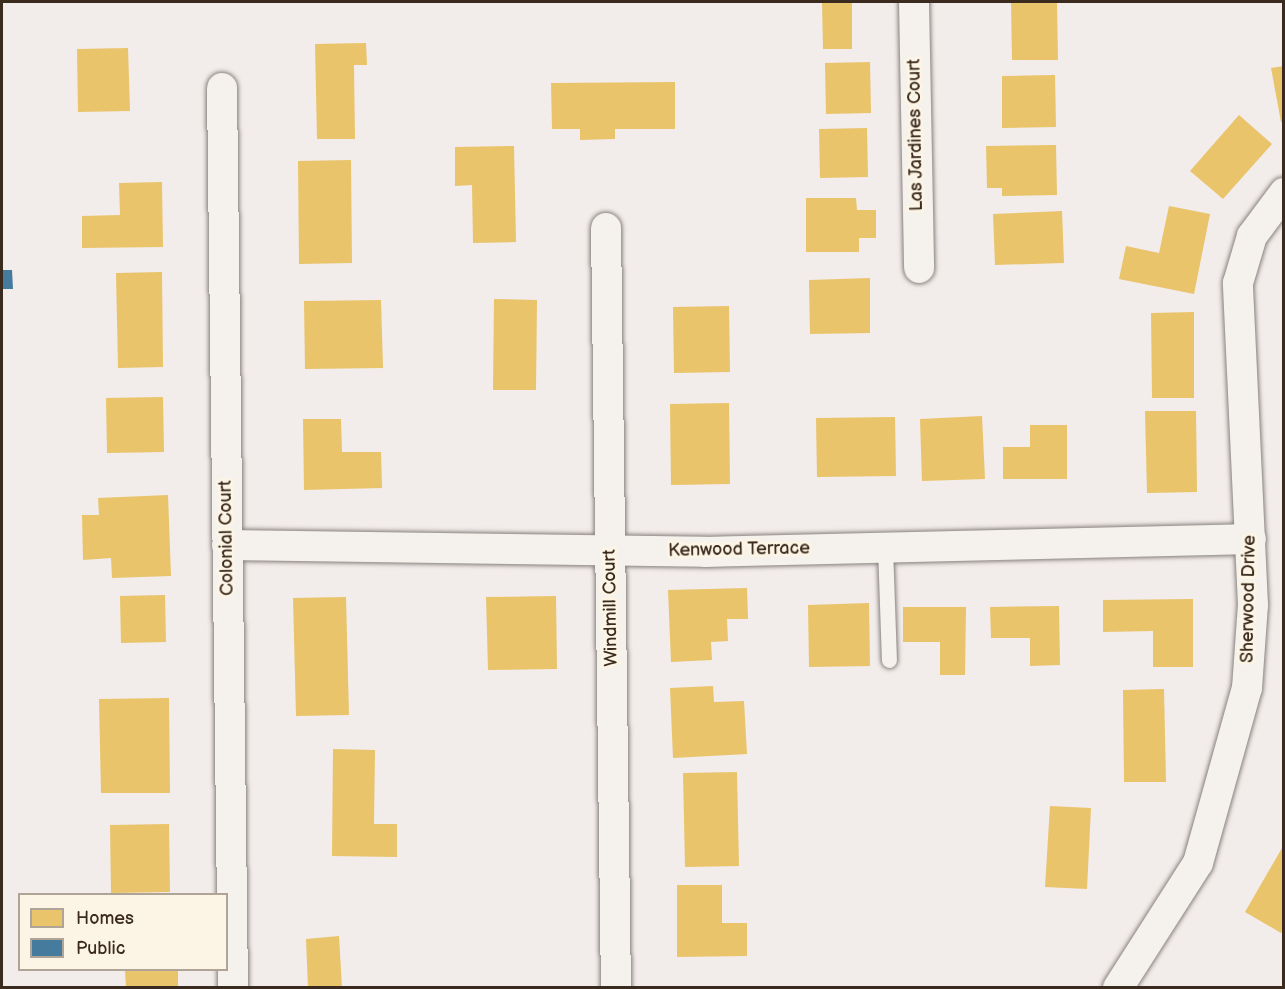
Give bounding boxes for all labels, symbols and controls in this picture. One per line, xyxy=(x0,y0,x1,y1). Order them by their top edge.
street label: Las Jardines Court xyxy=(904,58,928,212)
street label: Colonial Court xyxy=(215,480,239,596)
street label: Sherwood Drive xyxy=(1237,535,1261,663)
street label: Kenwood Terrace xyxy=(668,538,810,562)
street label: Windmill Court xyxy=(599,549,623,667)
legend xyxy=(18,893,228,971)
text: Homes xyxy=(76,908,134,929)
text: Public xyxy=(76,938,125,959)

